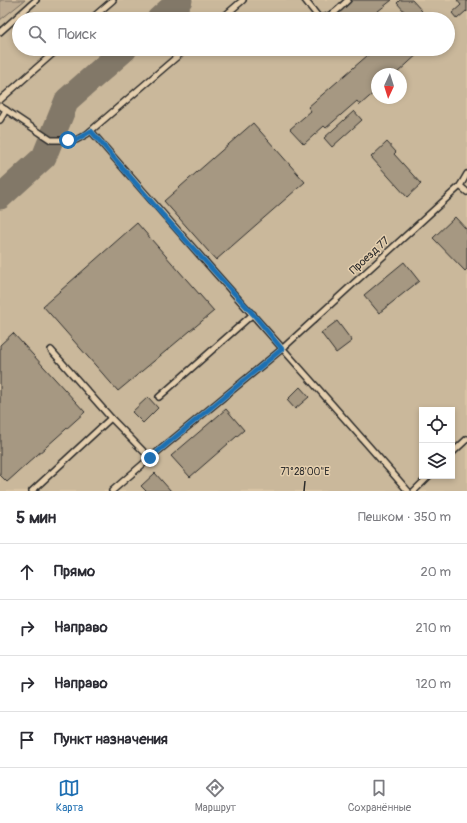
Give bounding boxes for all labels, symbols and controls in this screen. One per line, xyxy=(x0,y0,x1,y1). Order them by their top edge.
search box xyxy=(12,12,455,56)
icon: search xyxy=(26,23,48,45)
text: Поиск xyxy=(58,25,97,44)
north arrow xyxy=(371,68,407,104)
route start xyxy=(59,131,77,149)
street label: Проезд 77 xyxy=(347,234,392,277)
map controls xyxy=(419,407,455,479)
button: locate xyxy=(419,407,455,443)
button: layers xyxy=(419,443,455,479)
route end xyxy=(141,449,159,467)
text: 71°28'00"E xyxy=(280,466,330,478)
text: 5 мин xyxy=(16,507,56,528)
text: Пешком · 350 m xyxy=(358,509,451,525)
icon: ahead xyxy=(16,561,38,583)
text: Прямо xyxy=(54,562,95,581)
text: 20 m xyxy=(420,564,451,580)
icon: right xyxy=(16,617,38,639)
text: Направо xyxy=(54,618,108,637)
text: 210 m xyxy=(415,620,451,636)
icon: right xyxy=(16,673,38,695)
text: Направо xyxy=(54,674,108,693)
text: 120 m xyxy=(415,676,451,692)
icon: arrive xyxy=(16,729,38,751)
text: Пункт назначения xyxy=(54,730,168,749)
tab: Карта xyxy=(56,777,83,814)
tab: Маршрут xyxy=(195,777,236,814)
tab: Сохранённые xyxy=(348,777,411,814)

